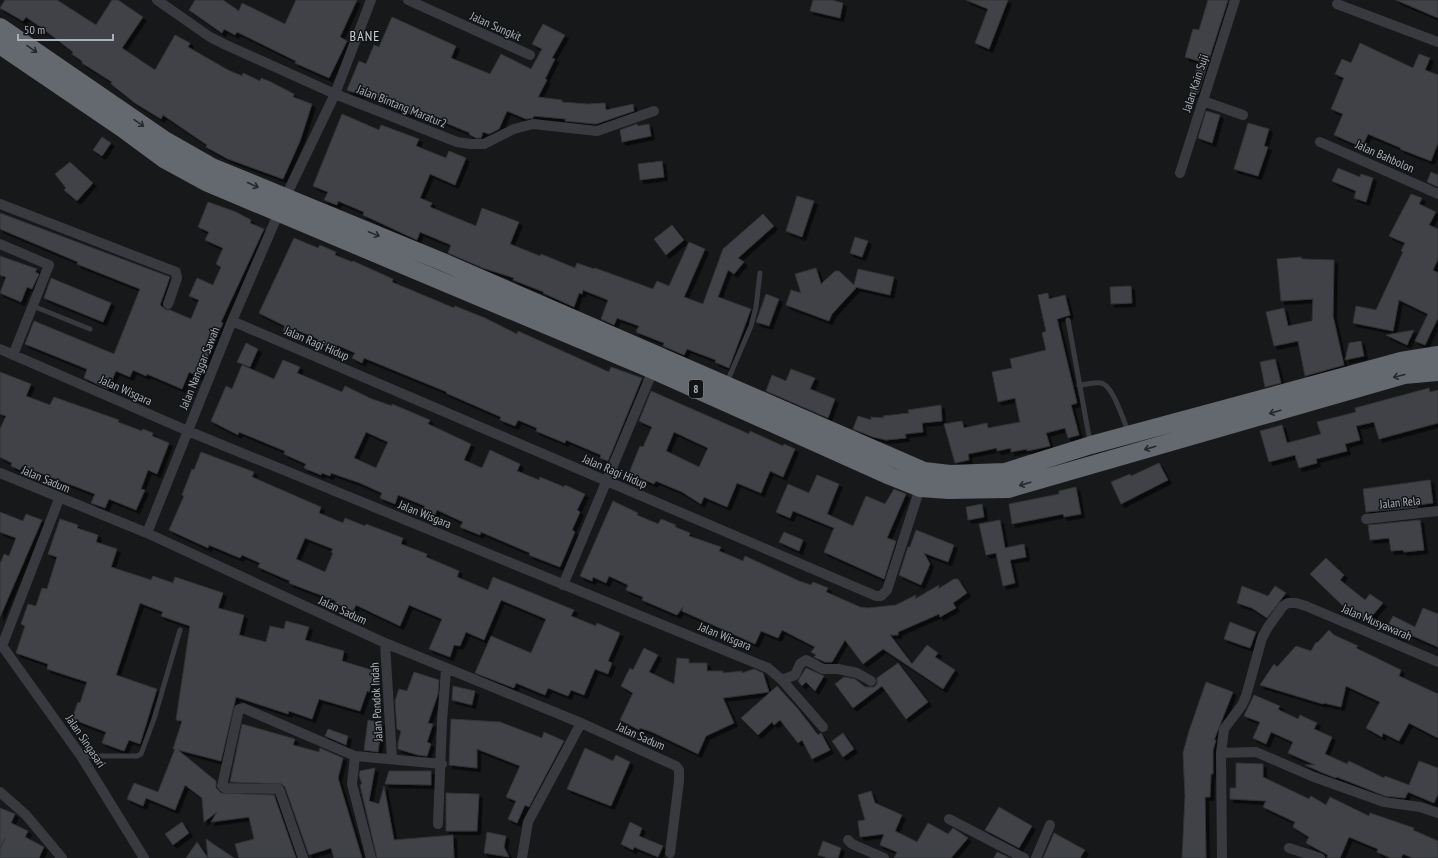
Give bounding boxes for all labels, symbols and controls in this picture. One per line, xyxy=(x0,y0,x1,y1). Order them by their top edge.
street label: Jalan Sungkit xyxy=(467,8,525,44)
scale bar xyxy=(18,16,113,42)
text: 50 m xyxy=(24,22,45,37)
district label: BANE xyxy=(350,27,380,45)
one-way arrow xyxy=(26,45,37,53)
street label: Jalan Kain Suji xyxy=(1178,52,1211,115)
street label: Jalan Bintang Maratur2 xyxy=(354,81,449,131)
one-way arrow xyxy=(133,119,144,127)
street label: Jalan Bahbolon xyxy=(1352,136,1417,176)
one-way arrow xyxy=(247,181,259,189)
one-way arrow xyxy=(367,231,379,239)
street label: Jalan Ragi Hidup xyxy=(282,322,352,363)
street label: Jalan Nanggar Sawah xyxy=(175,325,222,412)
street label: Jalan Wisgara xyxy=(97,371,155,408)
one-way arrow xyxy=(1393,373,1406,380)
road number: 8 xyxy=(689,380,703,398)
one-way arrow xyxy=(1268,409,1281,416)
one-way arrow xyxy=(1143,445,1156,452)
street label: Jalan Ragi Hidup xyxy=(580,450,650,491)
street label: Jalan Sadum xyxy=(19,462,73,496)
one-way arrow xyxy=(1018,481,1031,488)
street label: Jalan Rela xyxy=(1378,492,1421,512)
street label: Jalan Wisgara xyxy=(395,496,454,531)
street label: Jalan Sadum xyxy=(316,592,370,628)
street label: Jalan Musyawarah xyxy=(1339,600,1414,643)
street label: Jalan Wisgara xyxy=(695,618,754,653)
street label: Jalan Pondok Indah xyxy=(366,662,386,743)
street label: Jalan Singasari xyxy=(62,711,109,770)
street label: Jalan Sadum xyxy=(614,718,668,753)

